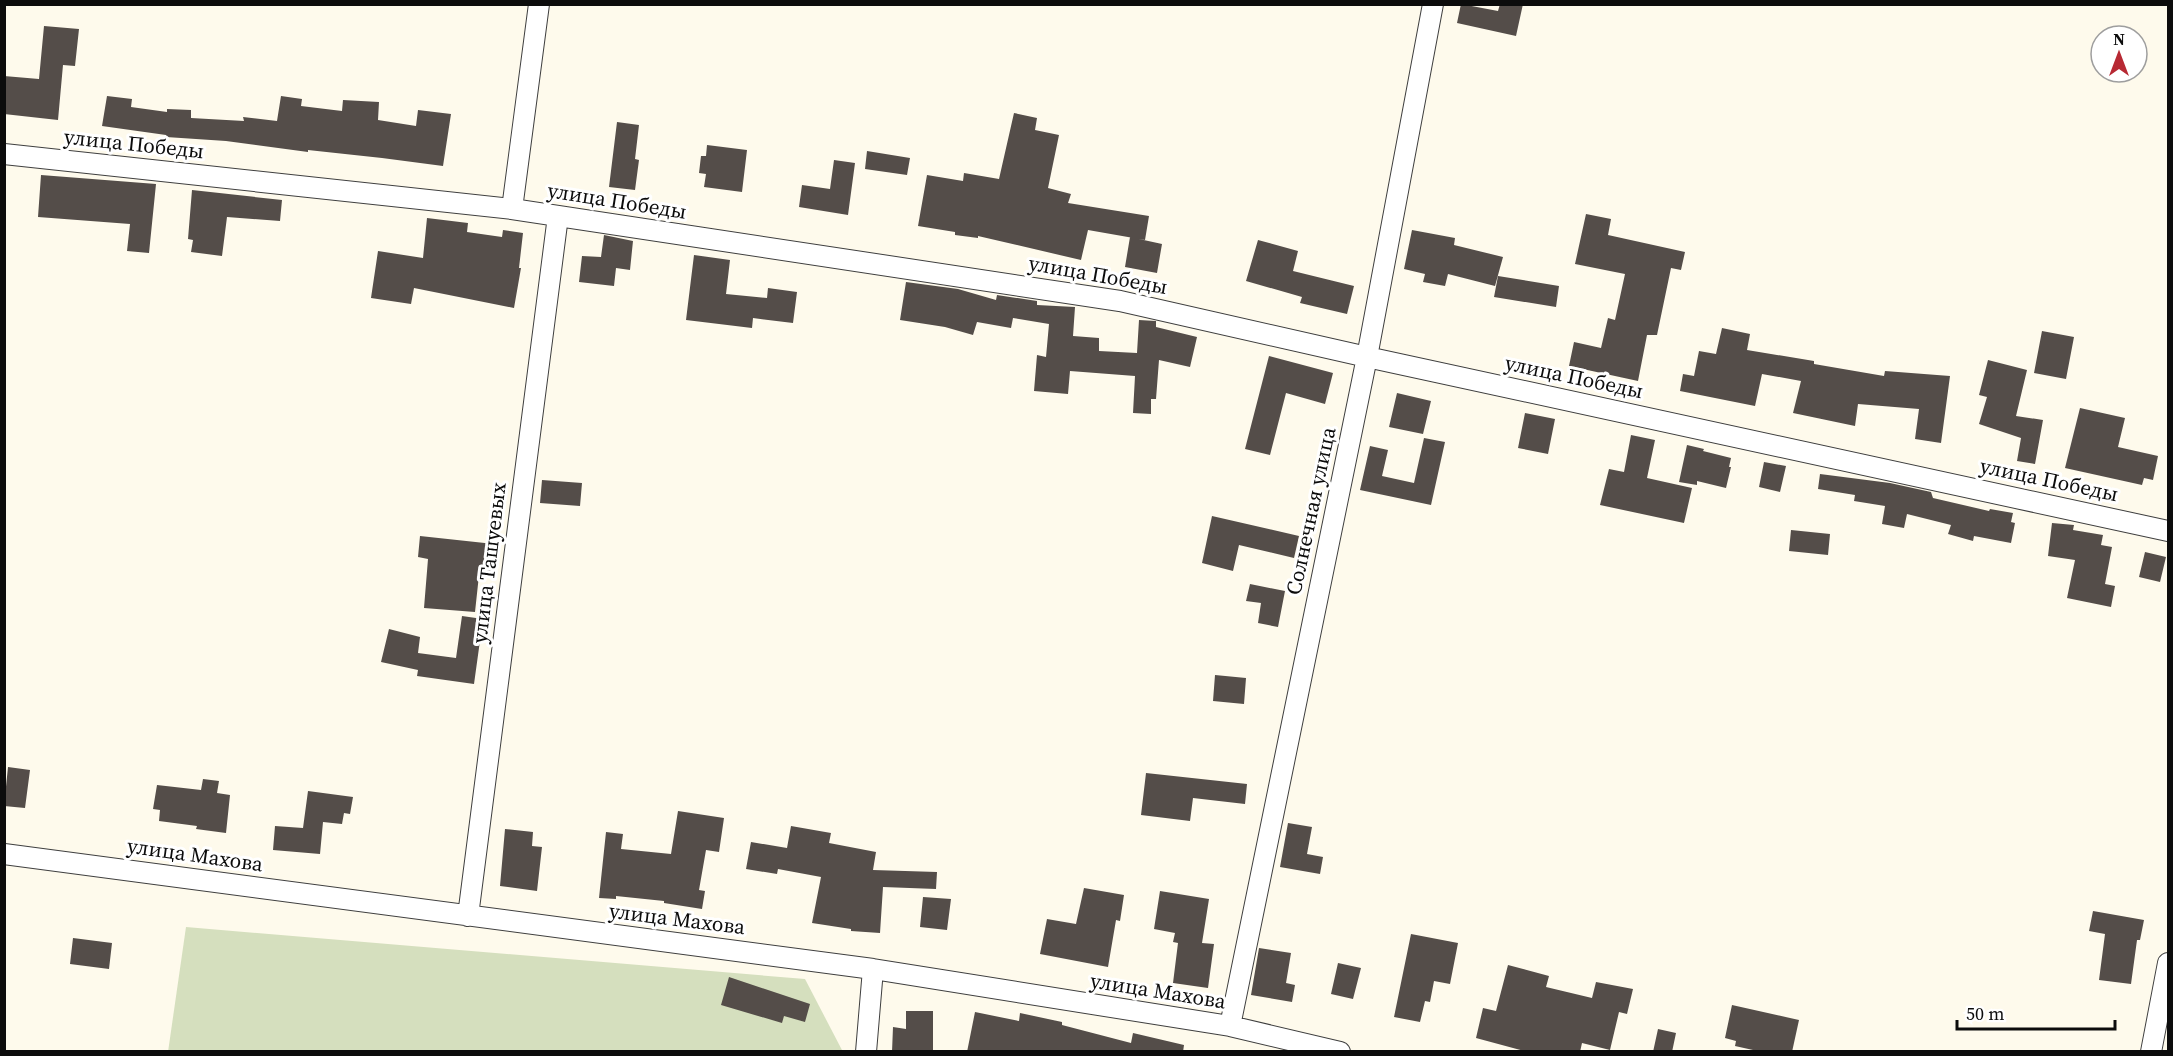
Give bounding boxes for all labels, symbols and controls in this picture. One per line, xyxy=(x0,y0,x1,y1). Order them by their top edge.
north arrow xyxy=(2089,24,2149,84)
text: N xyxy=(2113,28,2125,50)
street label: улица Победы xyxy=(63,122,206,165)
street label: улица Победы xyxy=(545,175,689,226)
street label: улица Победы xyxy=(1026,248,1170,301)
street label: улица Победы xyxy=(1502,348,1646,405)
street label: Солнечная улица xyxy=(1279,424,1343,597)
street label: улица Победы xyxy=(1977,451,2121,508)
street label: улица Ташуевых xyxy=(464,481,513,645)
street label: улица Махова xyxy=(125,831,265,878)
street label: улица Махова xyxy=(607,896,747,941)
street label: улица Махова xyxy=(1088,965,1228,1016)
scale bar xyxy=(1957,993,2114,1031)
text: 50 m xyxy=(1966,1001,2004,1026)

